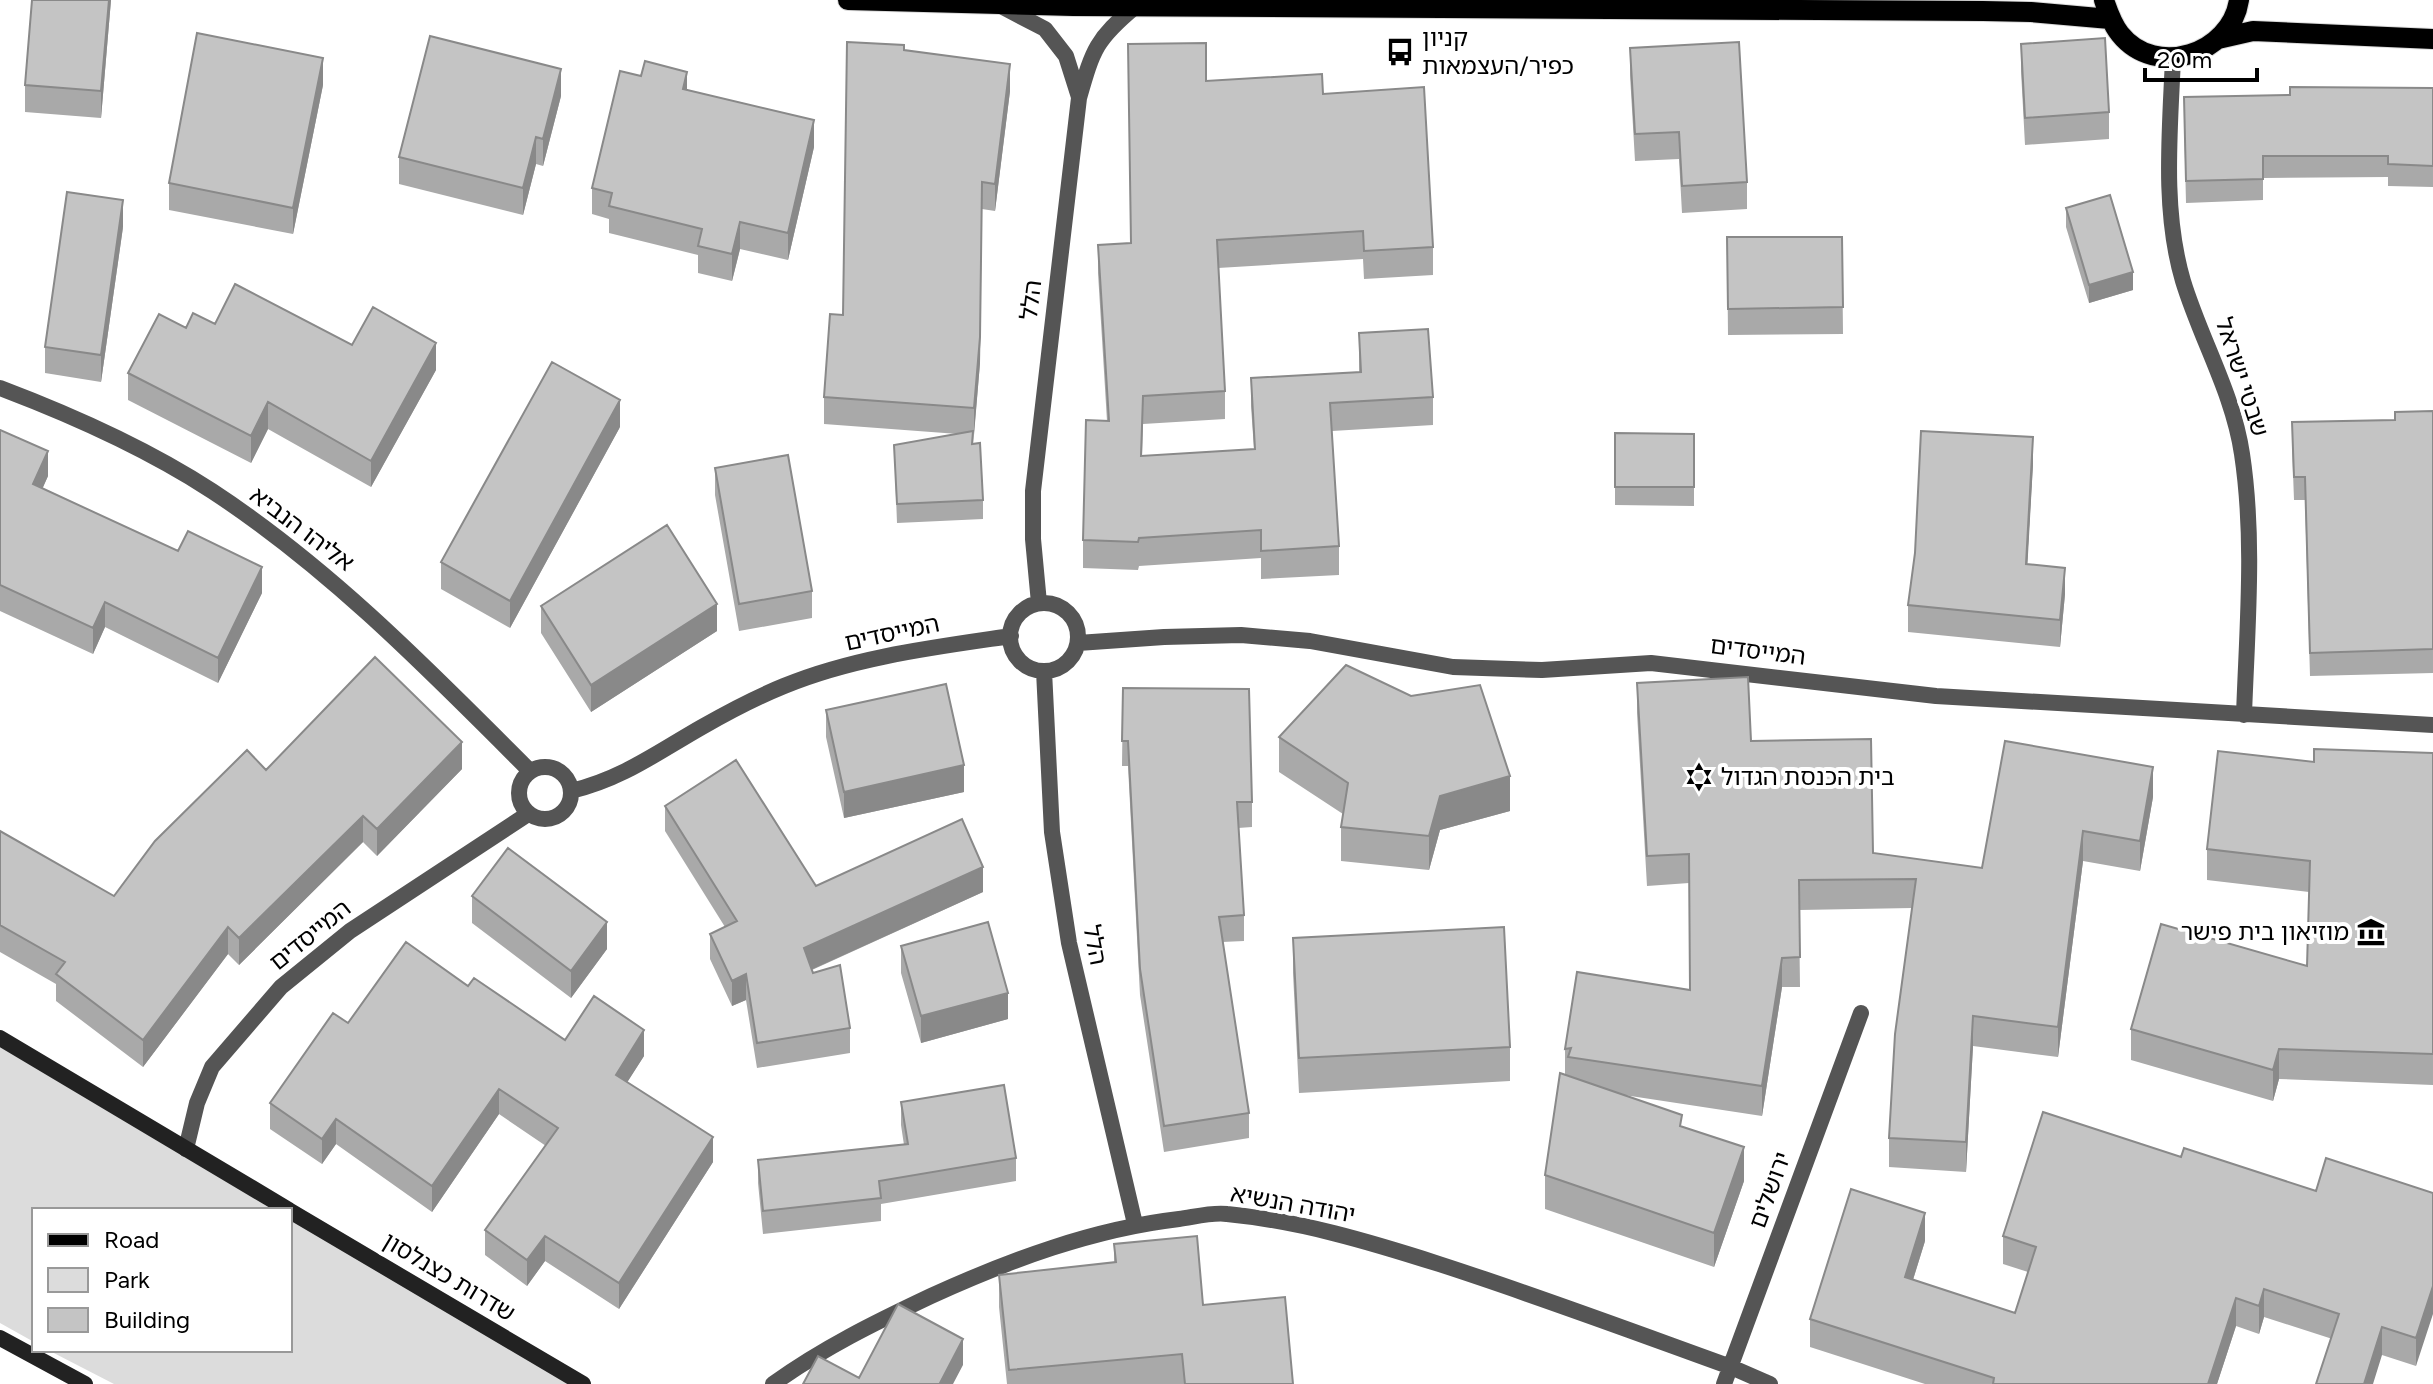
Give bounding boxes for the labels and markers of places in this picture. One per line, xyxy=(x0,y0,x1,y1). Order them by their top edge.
place label: קניון כפיר/העצמאות xyxy=(1422,23,1574,80)
bus stop icon: קניון כפיר/העצמאות xyxy=(1385,37,1415,67)
synagogue icon: בית הכנסת הגדול xyxy=(1684,762,1714,792)
place label: בית הכנסת הגדול xyxy=(1721,762,1895,791)
place label: מוזיאון בית פישר xyxy=(2181,917,2349,946)
museum icon: מוזיאון בית פישר xyxy=(2356,917,2386,947)

